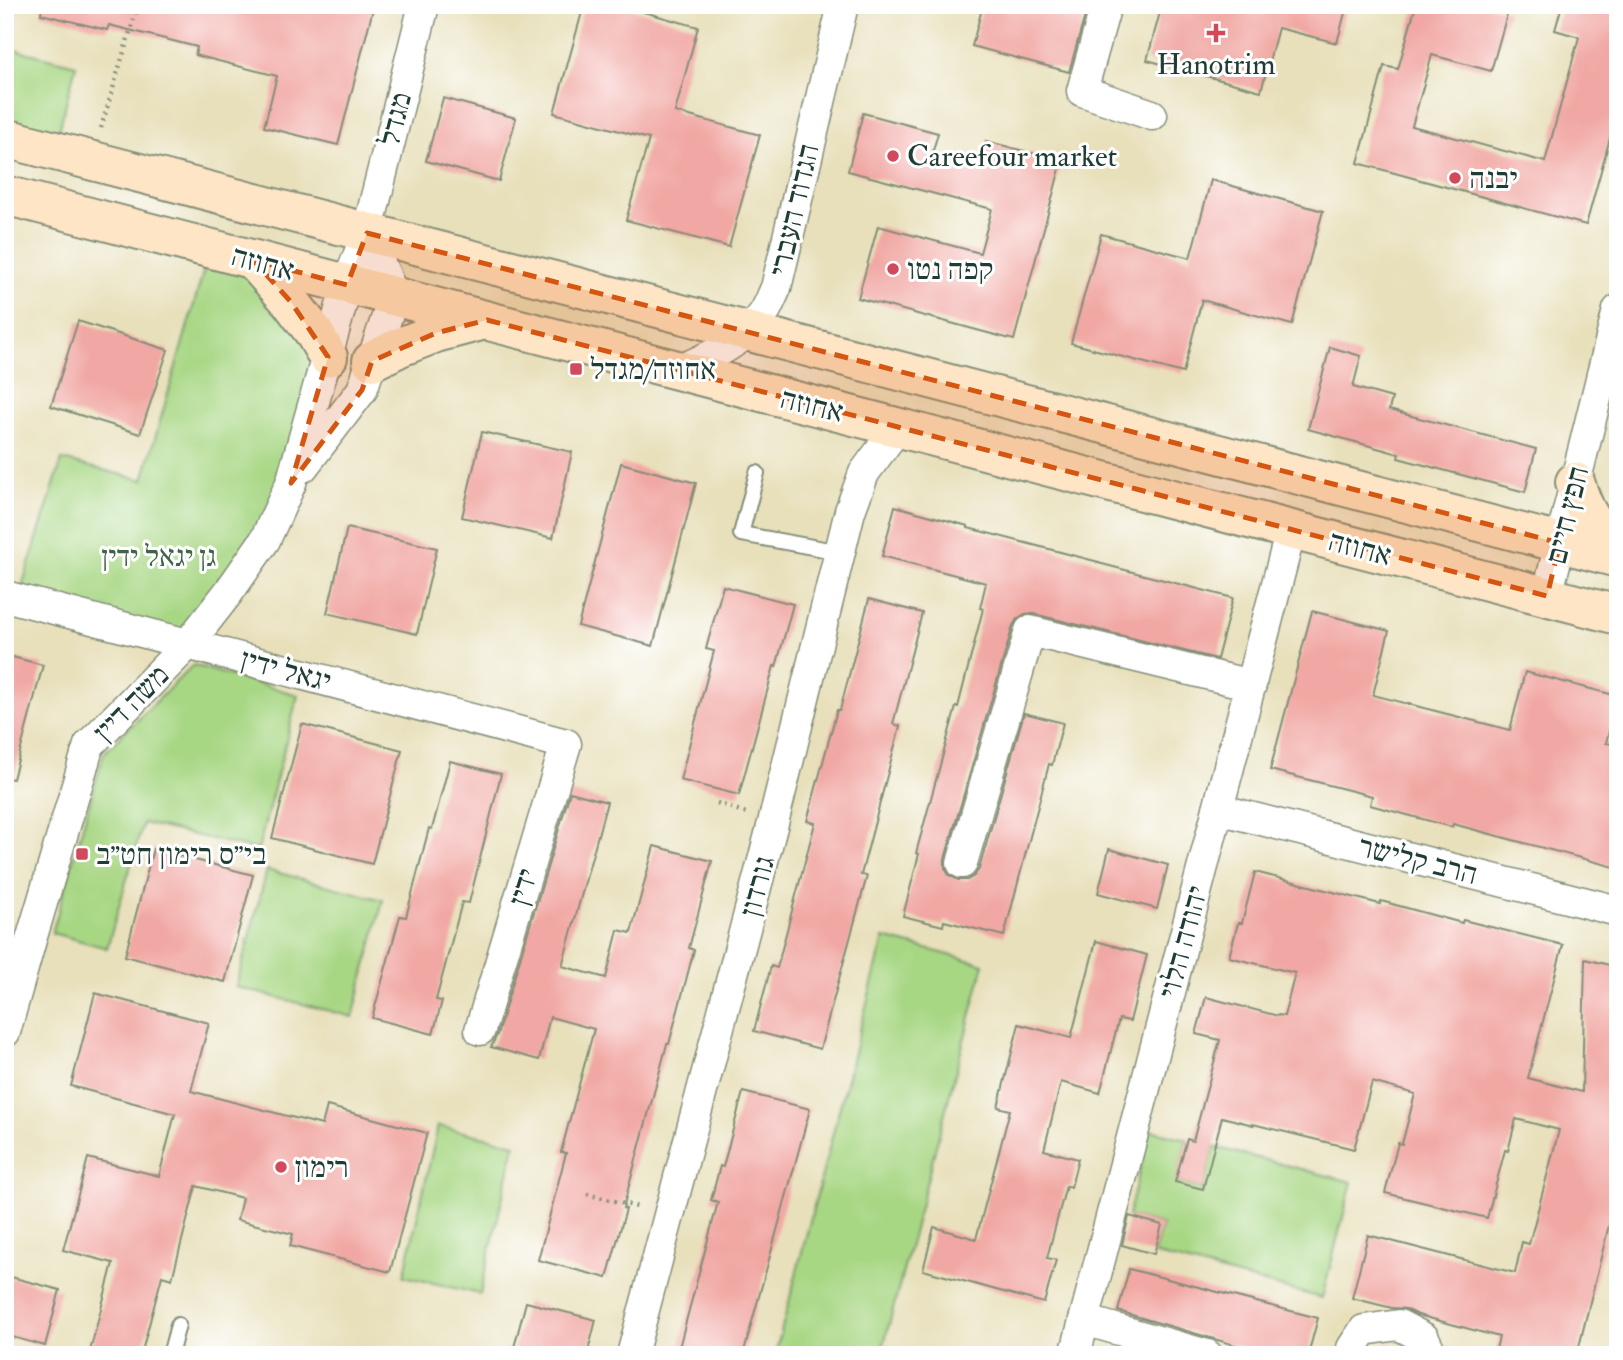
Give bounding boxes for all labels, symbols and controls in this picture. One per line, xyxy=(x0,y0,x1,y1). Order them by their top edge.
marker: Hanotrim xyxy=(1206,23,1226,43)
place label: Hanotrim xyxy=(1157,46,1275,83)
street label: מגדל xyxy=(371,88,420,150)
place label: Careefour market xyxy=(907,138,1117,175)
street label: הגדוד העברי xyxy=(761,140,828,280)
marker: Careefour market xyxy=(885,148,901,164)
place label: יבנה xyxy=(1469,160,1518,197)
marker: יבנה xyxy=(1447,170,1463,186)
street label: אחוזה xyxy=(227,237,299,290)
place label: קפה נטו xyxy=(907,251,994,288)
marker: קפה נטו xyxy=(885,261,901,277)
place label: אחוזה/מגדל xyxy=(590,351,716,388)
marker: אחוזה/מגדל xyxy=(568,361,584,377)
street label: אחוזה xyxy=(776,380,847,431)
street label: חפץ חיים xyxy=(1537,462,1597,568)
street label: אחוזה xyxy=(1324,522,1396,575)
park label: גן יגאל ידין xyxy=(101,538,217,575)
street label: יגאל ידין xyxy=(237,641,335,700)
street label: משה דיין xyxy=(86,657,177,750)
street label: הרב קלישר xyxy=(1354,828,1481,893)
place label: בי״ס רימון חט״ב xyxy=(96,836,266,873)
marker: בי״ס רימון חט״ב xyxy=(74,846,90,862)
street label: גורדון xyxy=(732,852,783,921)
street label: ידין xyxy=(500,864,547,910)
street label: יהודה הלוי xyxy=(1151,882,1216,1002)
place label: רימון xyxy=(295,1149,349,1186)
marker: רימון xyxy=(273,1159,289,1175)

